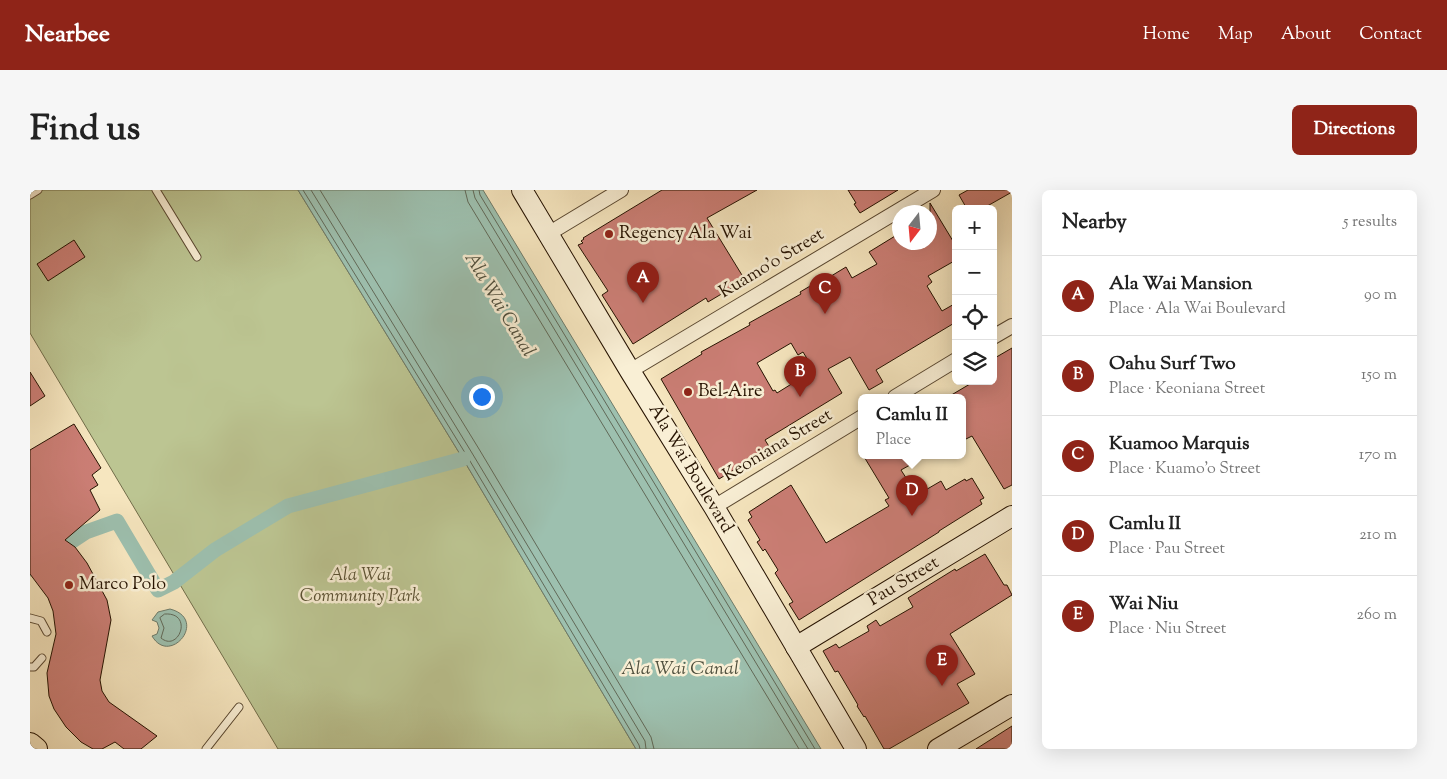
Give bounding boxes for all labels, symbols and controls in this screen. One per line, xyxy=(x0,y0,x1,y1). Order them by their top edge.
text: Nearbee xyxy=(25,18,110,52)
text: Home xyxy=(1143,22,1190,48)
text: Map xyxy=(1218,22,1253,48)
text: About xyxy=(1281,22,1331,48)
text: Contact xyxy=(1359,22,1422,48)
text: Find us xyxy=(30,105,140,156)
button: Directions xyxy=(1292,105,1417,155)
north arrow xyxy=(892,205,937,250)
map controls xyxy=(952,205,997,385)
button: + xyxy=(952,205,997,250)
text: Nearby xyxy=(1062,208,1127,238)
text: 5 results xyxy=(1343,211,1397,234)
place label: Regency Ala Wai xyxy=(619,221,752,247)
street label: Kuamo'o Street xyxy=(715,222,829,306)
marker: Regency Ala Wai xyxy=(603,228,615,240)
water label: Ala Wai Canal xyxy=(457,248,541,362)
button: − xyxy=(952,250,997,295)
pin: A xyxy=(627,262,659,303)
text: Ala Wai Mansion xyxy=(1109,271,1253,298)
pin: C xyxy=(809,273,841,314)
text: A xyxy=(1072,284,1085,307)
text: 90 m xyxy=(1364,284,1397,307)
button: locate xyxy=(952,295,997,340)
text: Place · Ala Wai Boulevard xyxy=(1109,298,1286,321)
button: layers xyxy=(952,340,997,385)
text: Oahu Surf Two xyxy=(1109,351,1236,378)
pin: B xyxy=(784,356,816,397)
text: B xyxy=(1073,364,1083,387)
text: 150 m xyxy=(1361,364,1397,387)
text: Place · Keoniana Street xyxy=(1109,378,1265,401)
place label: Bel-Aire xyxy=(698,379,763,405)
your location xyxy=(469,384,495,410)
marker: Bel-Aire xyxy=(682,386,694,398)
popup xyxy=(858,394,966,459)
street label: Ala Wai Boulevard xyxy=(641,399,739,539)
text: Camlu II xyxy=(876,402,948,429)
street label: Keoniana Street xyxy=(718,403,838,489)
text: Place xyxy=(876,429,911,452)
text: Kuamoo Marquis xyxy=(1109,431,1250,458)
text: C xyxy=(1072,444,1084,467)
text: 170 m xyxy=(1359,444,1397,467)
text: Place · Kuamo'o Street xyxy=(1109,458,1260,481)
pin: D xyxy=(896,475,928,516)
text: Camlu II xyxy=(1109,511,1181,538)
text: D xyxy=(1072,524,1084,547)
text: 210 m xyxy=(1359,524,1397,547)
text: Place · Pau Street xyxy=(1109,538,1225,561)
street label: Pau Street xyxy=(864,551,944,613)
park label: Ala Wai Community Park xyxy=(300,563,420,610)
place label: Marco Polo xyxy=(79,572,166,598)
marker: Marco Polo xyxy=(63,579,75,591)
text: Wai Niu xyxy=(1109,591,1179,618)
text: E xyxy=(1073,604,1083,627)
text: 260 m xyxy=(1356,604,1397,627)
text: Place · Niu Street xyxy=(1109,618,1226,641)
pin: E xyxy=(926,645,958,686)
water label: Ala Wai Canal xyxy=(621,656,739,683)

